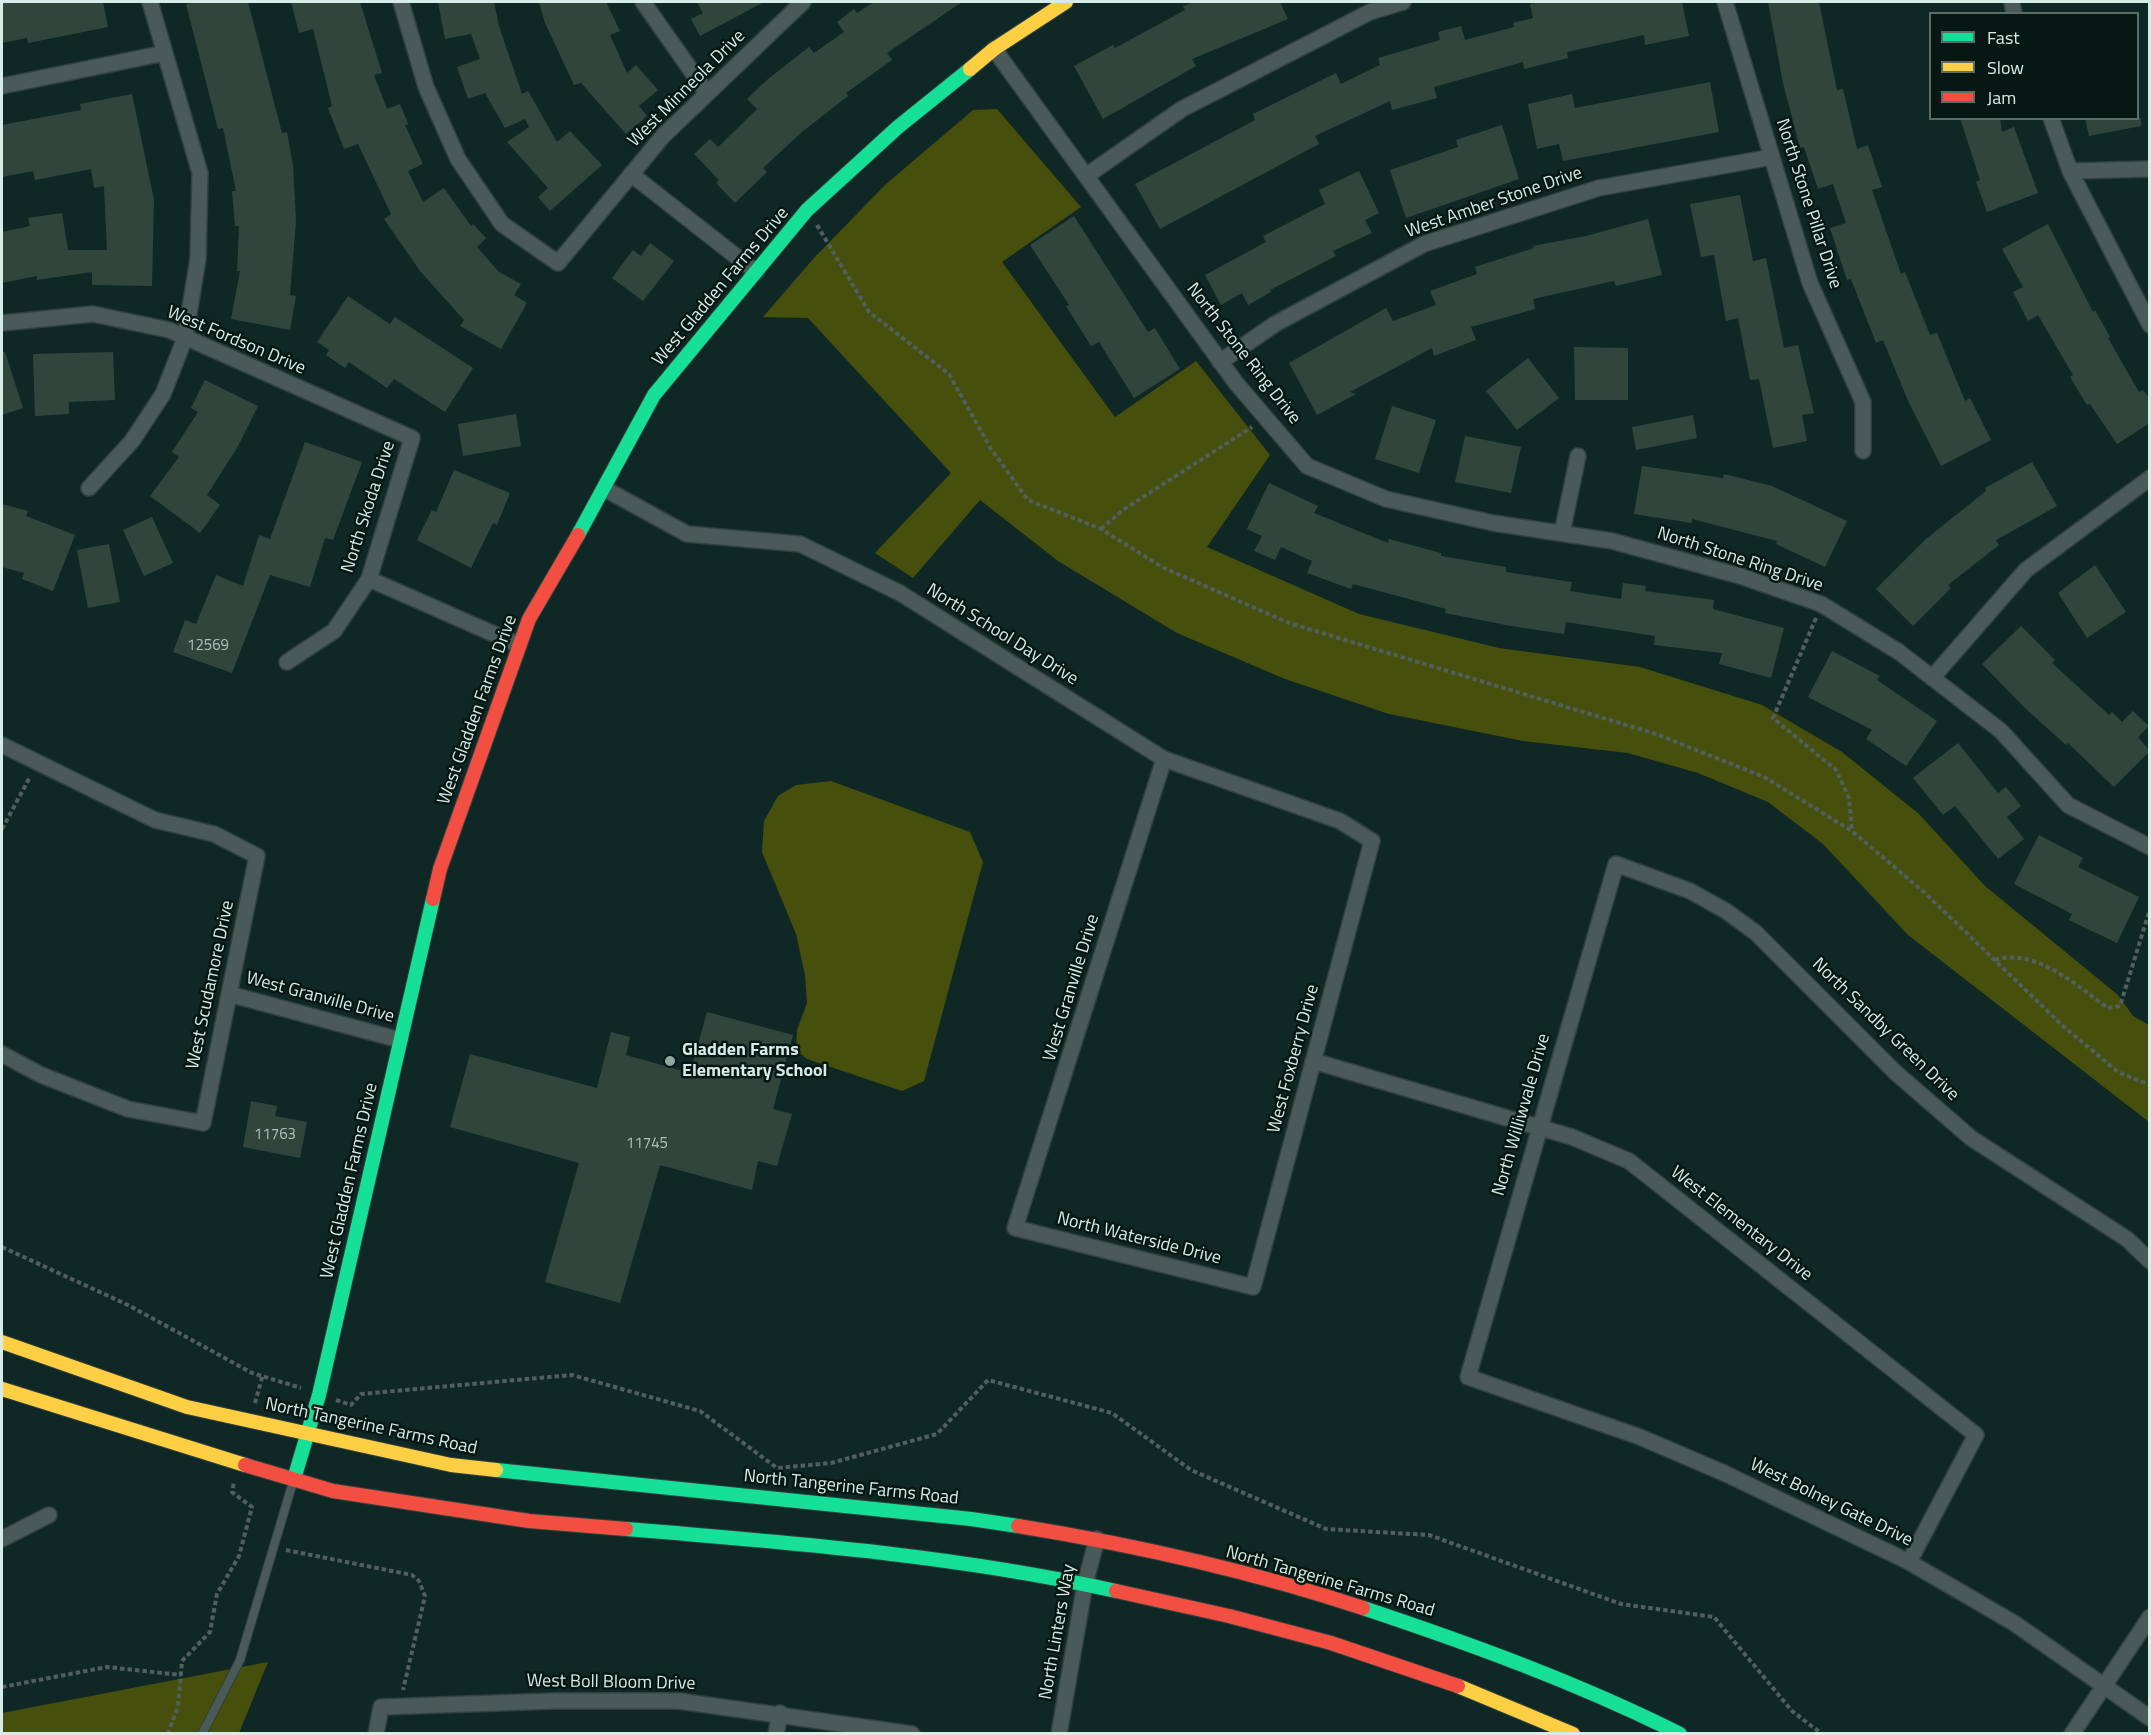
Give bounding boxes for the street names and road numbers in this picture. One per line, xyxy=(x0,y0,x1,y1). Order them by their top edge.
street label: West Minneola Drive xyxy=(624,26,750,152)
street label: North Stone Pillar Drive xyxy=(1770,116,1846,292)
street label: West Amber Stone Drive xyxy=(1403,163,1585,243)
street label: West Gladden Farms Drive xyxy=(648,203,794,371)
street label: North Stone Ring Drive xyxy=(1181,279,1305,429)
street label: West Fordson Drive xyxy=(163,302,309,380)
street label: North Skoda Drive xyxy=(338,438,400,576)
street label: North Stone Ring Drive xyxy=(1654,523,1826,597)
street label: North School Day Drive xyxy=(922,580,1082,690)
street label: West Gladden Farms Drive xyxy=(434,612,522,808)
street label: West Scudamore Drive xyxy=(183,899,239,1071)
street label: West Granville Drive xyxy=(1039,912,1105,1064)
street label: North Sandby Green Drive xyxy=(1807,954,1963,1106)
street label: West Granville Drive xyxy=(244,968,396,1028)
street label: West Foxberry Drive xyxy=(1264,982,1324,1136)
street label: North Williwvale Drive xyxy=(1489,1031,1555,1199)
street label: West Gladden Farms Drive xyxy=(317,1081,383,1281)
street label: West Elementary Drive xyxy=(1666,1162,1816,1286)
street label: North Waterside Drive xyxy=(1055,1208,1223,1270)
street label: North Tangerine Farms Road xyxy=(263,1394,479,1460)
street label: West Bolney Gate Drive xyxy=(1746,1454,1916,1552)
street label: North Tangerine Farms Road xyxy=(742,1466,960,1510)
street label: North Tangerine Farms Road xyxy=(1223,1542,1437,1622)
street label: North Linters Way xyxy=(1035,1563,1081,1701)
street label: West Boll Bloom Drive xyxy=(526,1671,696,1695)

